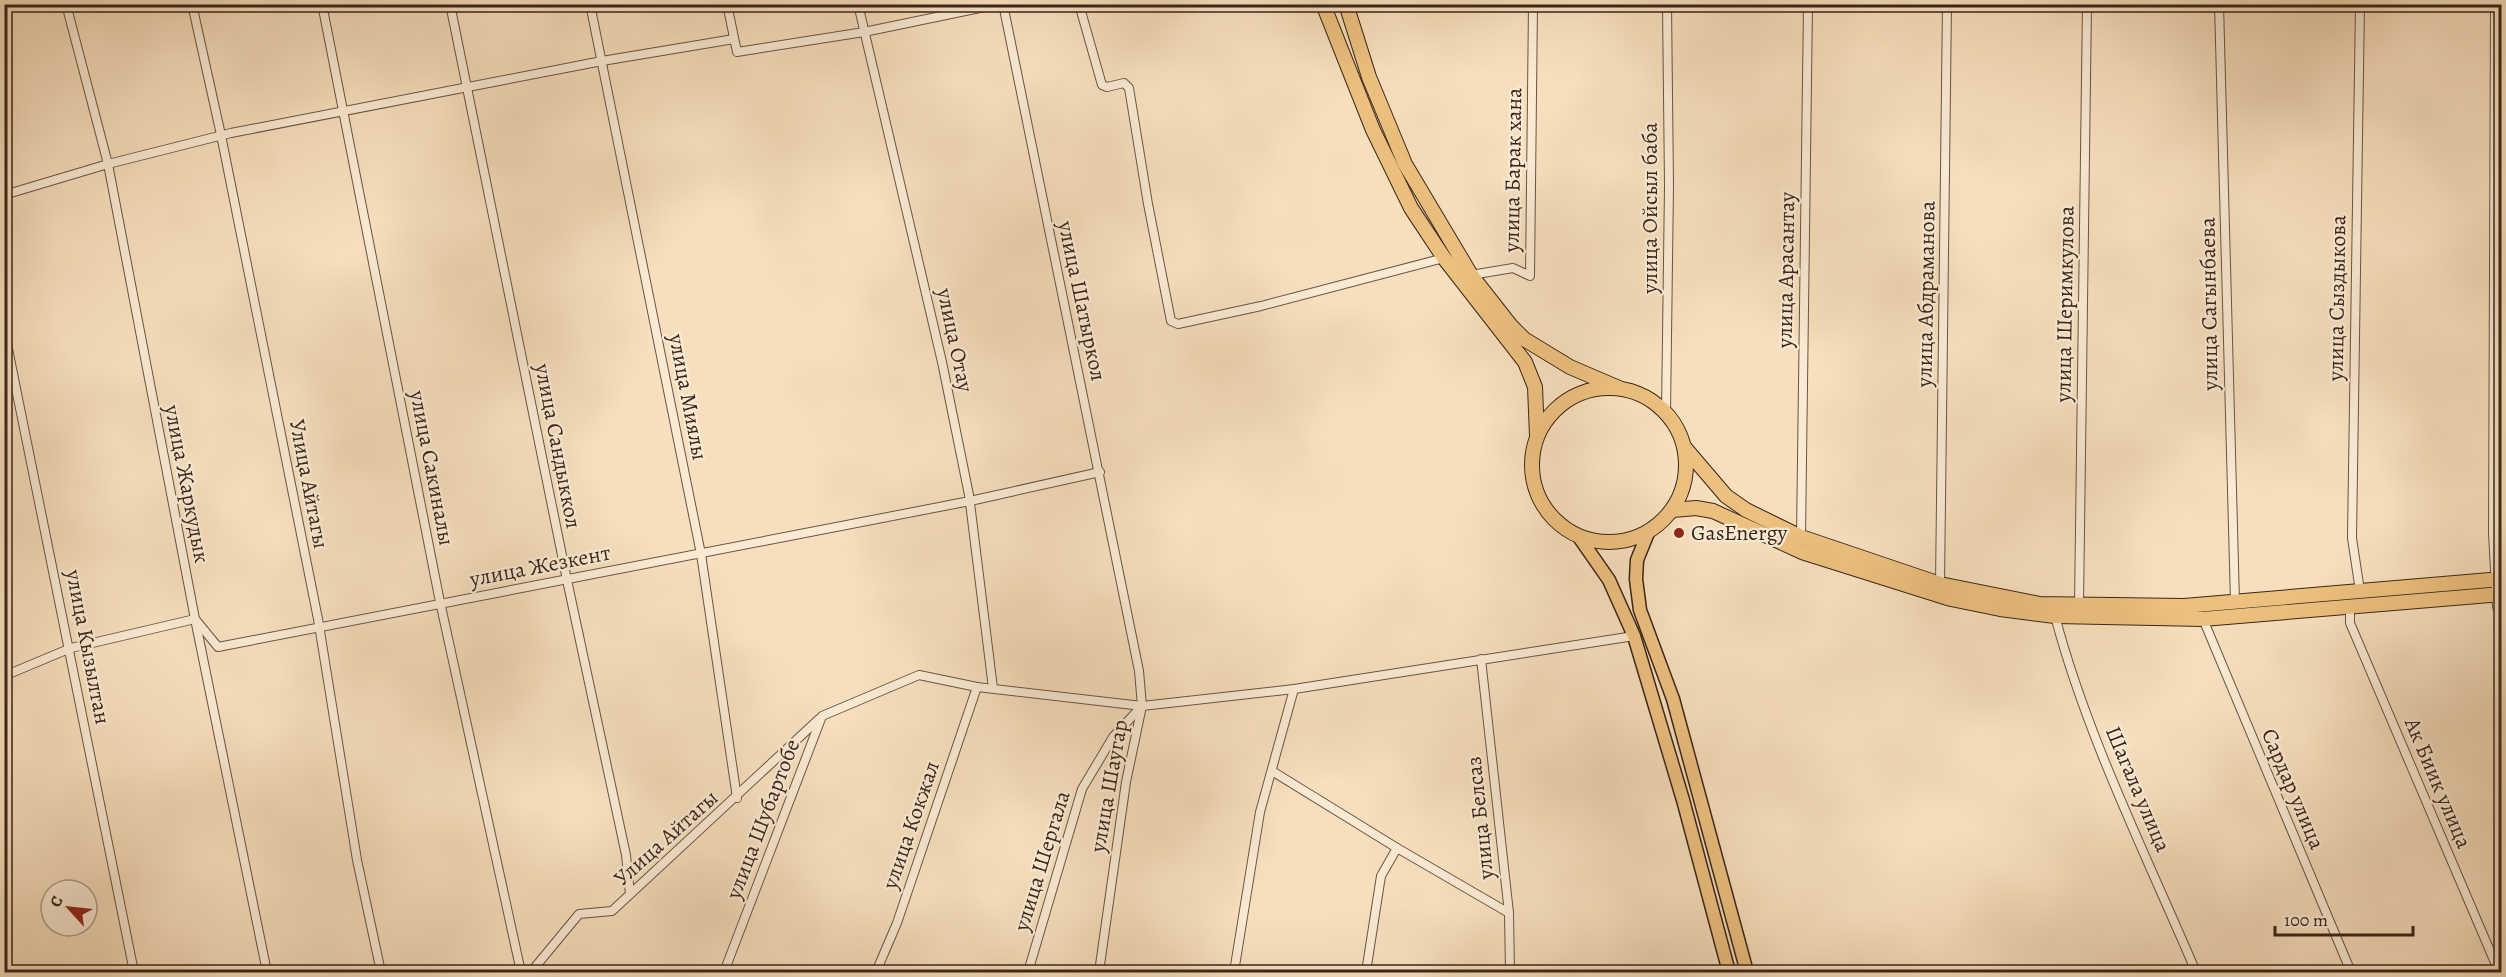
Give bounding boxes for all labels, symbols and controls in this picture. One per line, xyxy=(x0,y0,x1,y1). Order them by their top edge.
street label: улица Барак хана xyxy=(1497,87,1529,254)
street label: улица Ойсыл баба xyxy=(1635,121,1665,295)
street label: улица Арасантау xyxy=(1770,191,1802,349)
street label: улица Абдраманова xyxy=(1909,200,1943,389)
street label: улица Шеримкулова xyxy=(2048,205,2082,404)
street label: улица Сыздыкова xyxy=(2321,214,2353,382)
street label: улица Сагынбаева xyxy=(2192,216,2226,392)
street label: улица Шатыркол xyxy=(1050,217,1114,384)
street label: улица Отау xyxy=(929,284,981,396)
street label: улица Миялы xyxy=(661,330,715,463)
street label: улица Сандыккол xyxy=(527,360,589,531)
street label: улица Сакиналы xyxy=(402,387,462,548)
street label: улица Жаркудык xyxy=(157,401,217,566)
street label: Улица Айтагы xyxy=(282,417,336,551)
place label: GasEnergy xyxy=(1691,518,1788,548)
marker: GasEnergy xyxy=(1672,526,1686,540)
street label: улица Жезкент xyxy=(466,538,613,595)
street label: улица Кызылтан xyxy=(58,566,118,727)
street label: Ак Биик улица xyxy=(2397,712,2479,854)
street label: улица Шаугар xyxy=(1082,717,1135,856)
street label: Шагала улица xyxy=(2098,721,2178,857)
street label: Сардар улица xyxy=(2254,724,2332,855)
street label: улица Шубартобе xyxy=(718,735,807,904)
street label: улица Белсаз xyxy=(1459,755,1501,882)
street label: улица Кокжал xyxy=(875,757,947,894)
street label: Улица Айтагы xyxy=(607,783,725,893)
street label: улица Шергала xyxy=(1006,786,1078,936)
north arrow xyxy=(39,878,99,938)
text: С xyxy=(44,892,69,911)
scale bar xyxy=(2275,899,2413,937)
text: 100 m xyxy=(2284,908,2328,932)

